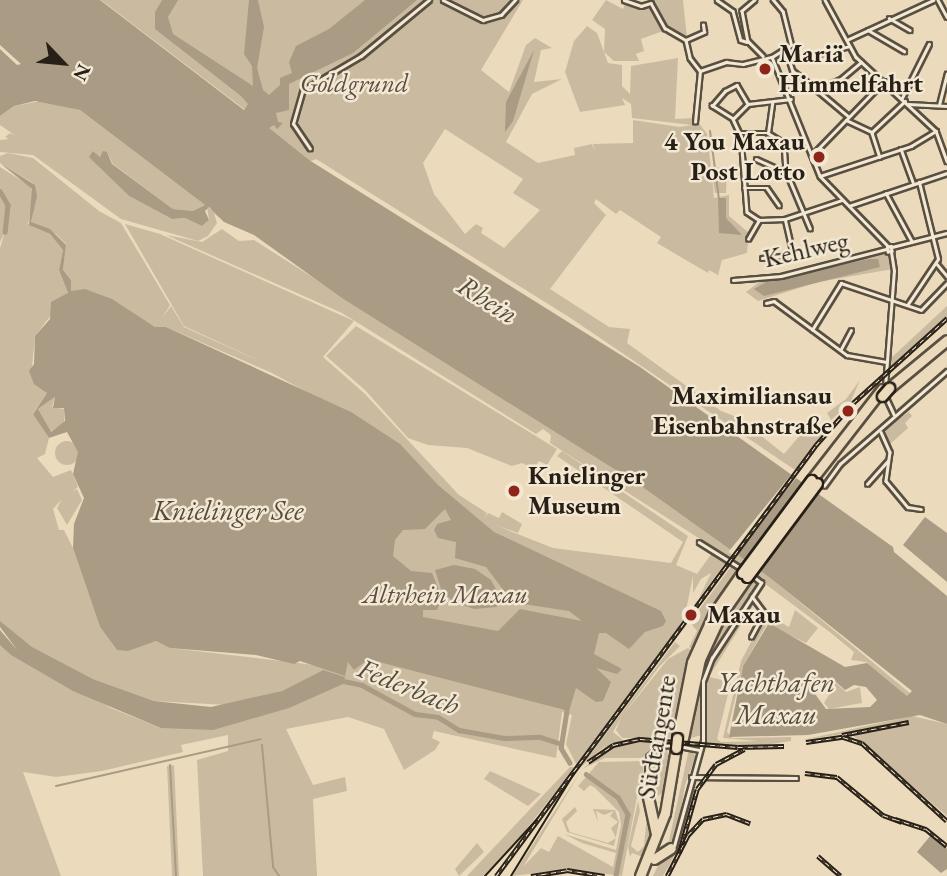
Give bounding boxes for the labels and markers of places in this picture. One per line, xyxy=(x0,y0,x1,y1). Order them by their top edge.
place label: Mariä Himmelfahrt xyxy=(779,38,923,100)
marker: Mariä Himmelfahrt xyxy=(757,61,773,77)
place label: 4 You Maxau Post Lotto xyxy=(664,126,805,188)
marker: 4 You Maxau Post Lotto xyxy=(811,149,827,165)
place label: Maximiliansau Eisenbahnstraße xyxy=(653,380,832,442)
marker: Maximiliansau Eisenbahnstraße xyxy=(838,401,858,421)
place label: Knielinger Museum xyxy=(528,460,645,522)
marker: Knielinger Museum xyxy=(506,483,522,499)
place label: Maxau xyxy=(707,599,780,631)
marker: Maxau xyxy=(681,605,701,625)

